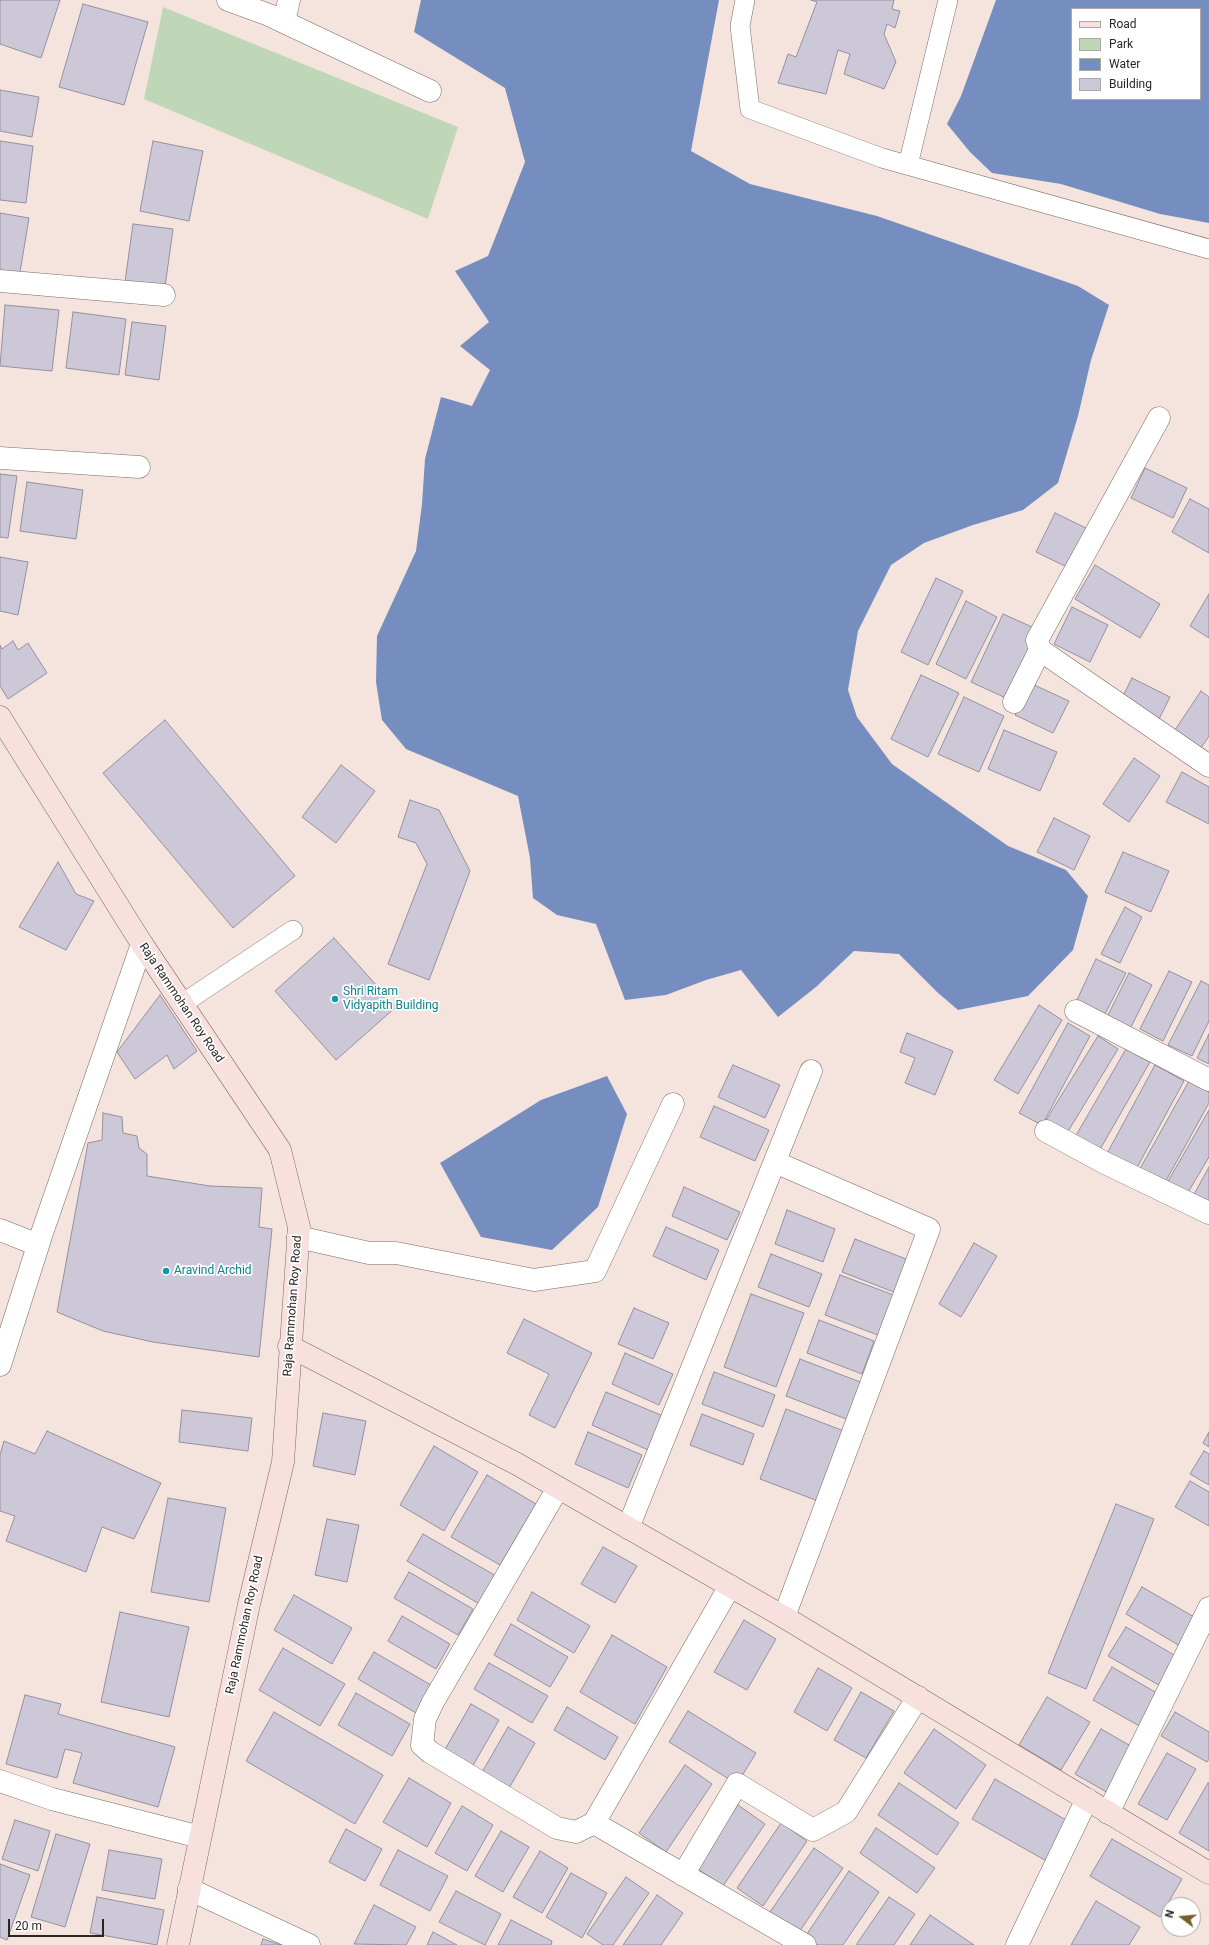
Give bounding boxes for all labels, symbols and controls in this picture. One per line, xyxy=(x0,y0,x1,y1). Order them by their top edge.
legend xyxy=(1071,8,1201,100)
text: Road xyxy=(1109,17,1137,31)
text: Park xyxy=(1109,37,1133,51)
text: Water xyxy=(1109,57,1140,71)
text: Building xyxy=(1109,77,1152,91)
street label: Raja Rammohan Roy Road xyxy=(136,940,226,1066)
place label: Shri Ritam Vidyapith Building xyxy=(343,985,439,1013)
marker: Shri Ritam Vidyapith Building xyxy=(330,994,340,1004)
street label: Raja Rammohan Roy Road xyxy=(281,1235,305,1377)
place label: Aravind Archid xyxy=(174,1264,252,1278)
marker: Aravind Archid xyxy=(161,1266,171,1276)
street label: Raja Rammohan Roy Road xyxy=(223,1554,267,1696)
north arrow xyxy=(1161,1897,1201,1937)
text: N xyxy=(1163,1908,1177,1919)
scale bar xyxy=(10,1911,106,1937)
text: 20 m xyxy=(15,1919,42,1933)

